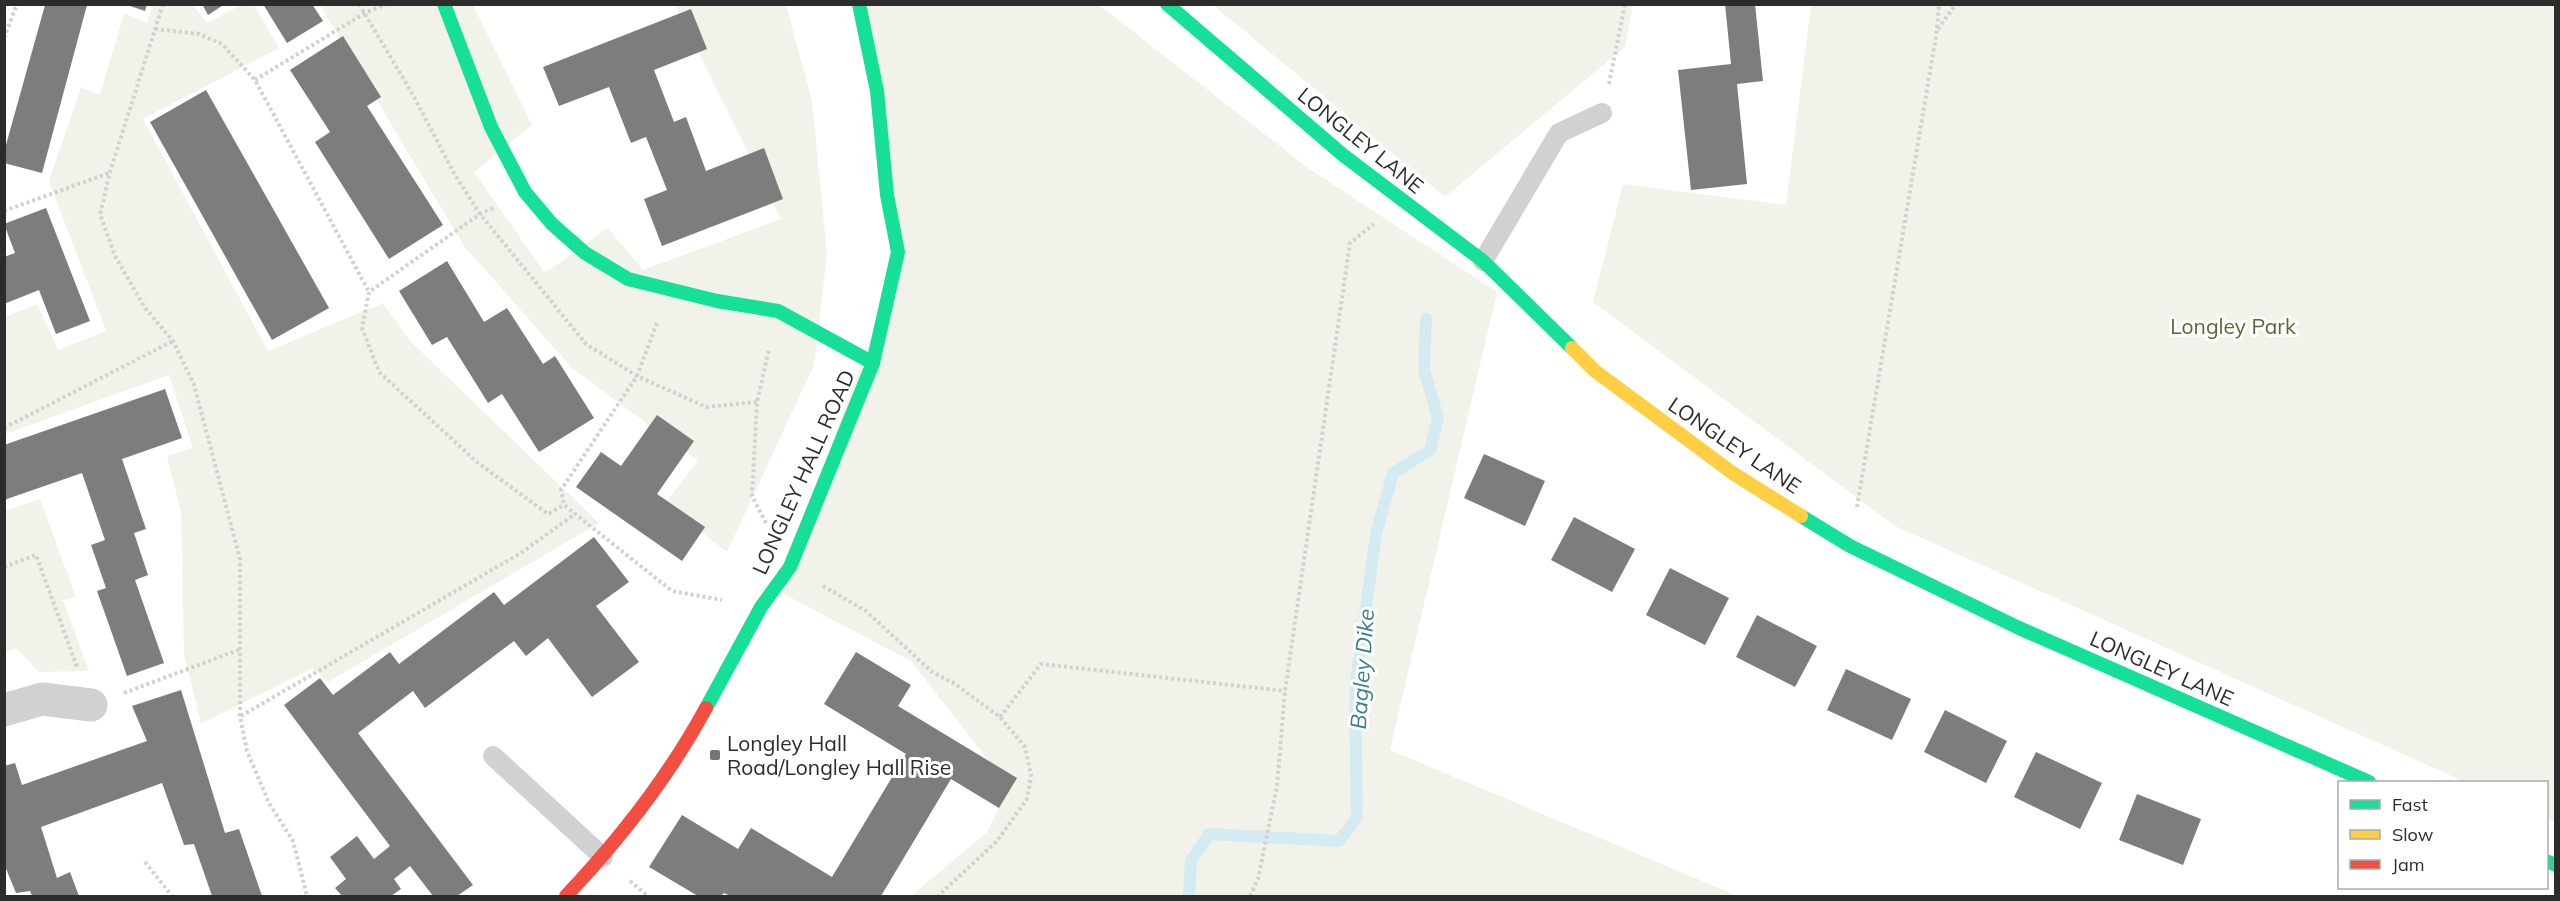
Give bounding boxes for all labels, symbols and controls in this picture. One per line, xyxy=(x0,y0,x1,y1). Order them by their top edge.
street label: LONGLEY LANE xyxy=(1293,81,1429,199)
park label: Longley Park xyxy=(2170,313,2296,339)
street label: LONGLEY HALL ROAD xyxy=(746,366,860,578)
street label: LONGLEY LANE xyxy=(1664,391,1806,499)
water label: Bagley Dike xyxy=(1344,608,1380,730)
street label: LONGLEY LANE xyxy=(2086,625,2238,711)
place label: Longley Hall Road/Longley Hall Rise xyxy=(727,730,951,780)
marker: Longley Hall Road/Longley Hall Rise xyxy=(708,748,722,762)
legend xyxy=(2338,781,2548,889)
text: Fast xyxy=(2392,793,2428,816)
text: Slow xyxy=(2392,823,2434,846)
text: Jam xyxy=(2392,853,2425,876)

